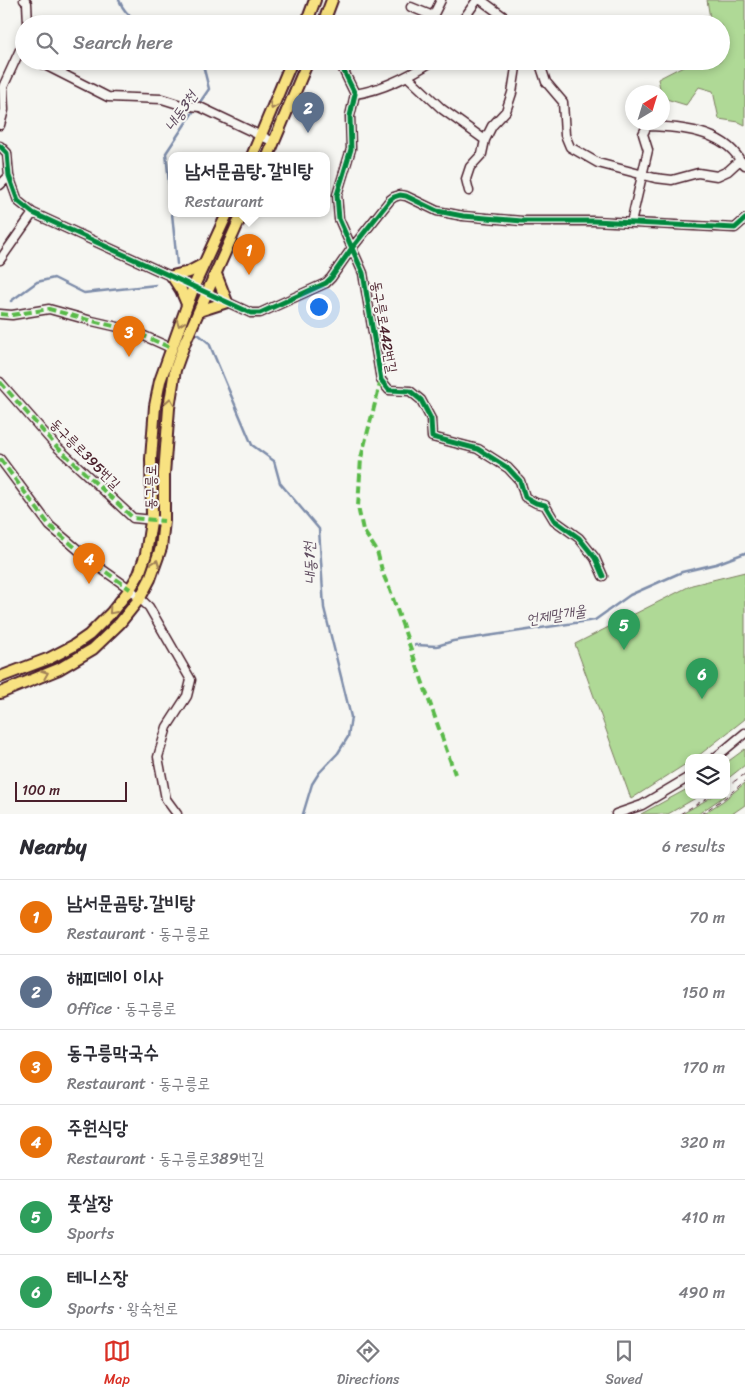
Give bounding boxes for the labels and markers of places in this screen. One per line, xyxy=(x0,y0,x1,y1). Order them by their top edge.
pin: 2 xyxy=(292,92,324,133)
pin: 1 xyxy=(233,234,265,275)
pin: 3 xyxy=(113,316,145,357)
pin: 4 xyxy=(73,543,105,584)
pin: 5 xyxy=(608,609,640,650)
pin: 6 xyxy=(686,658,718,699)

